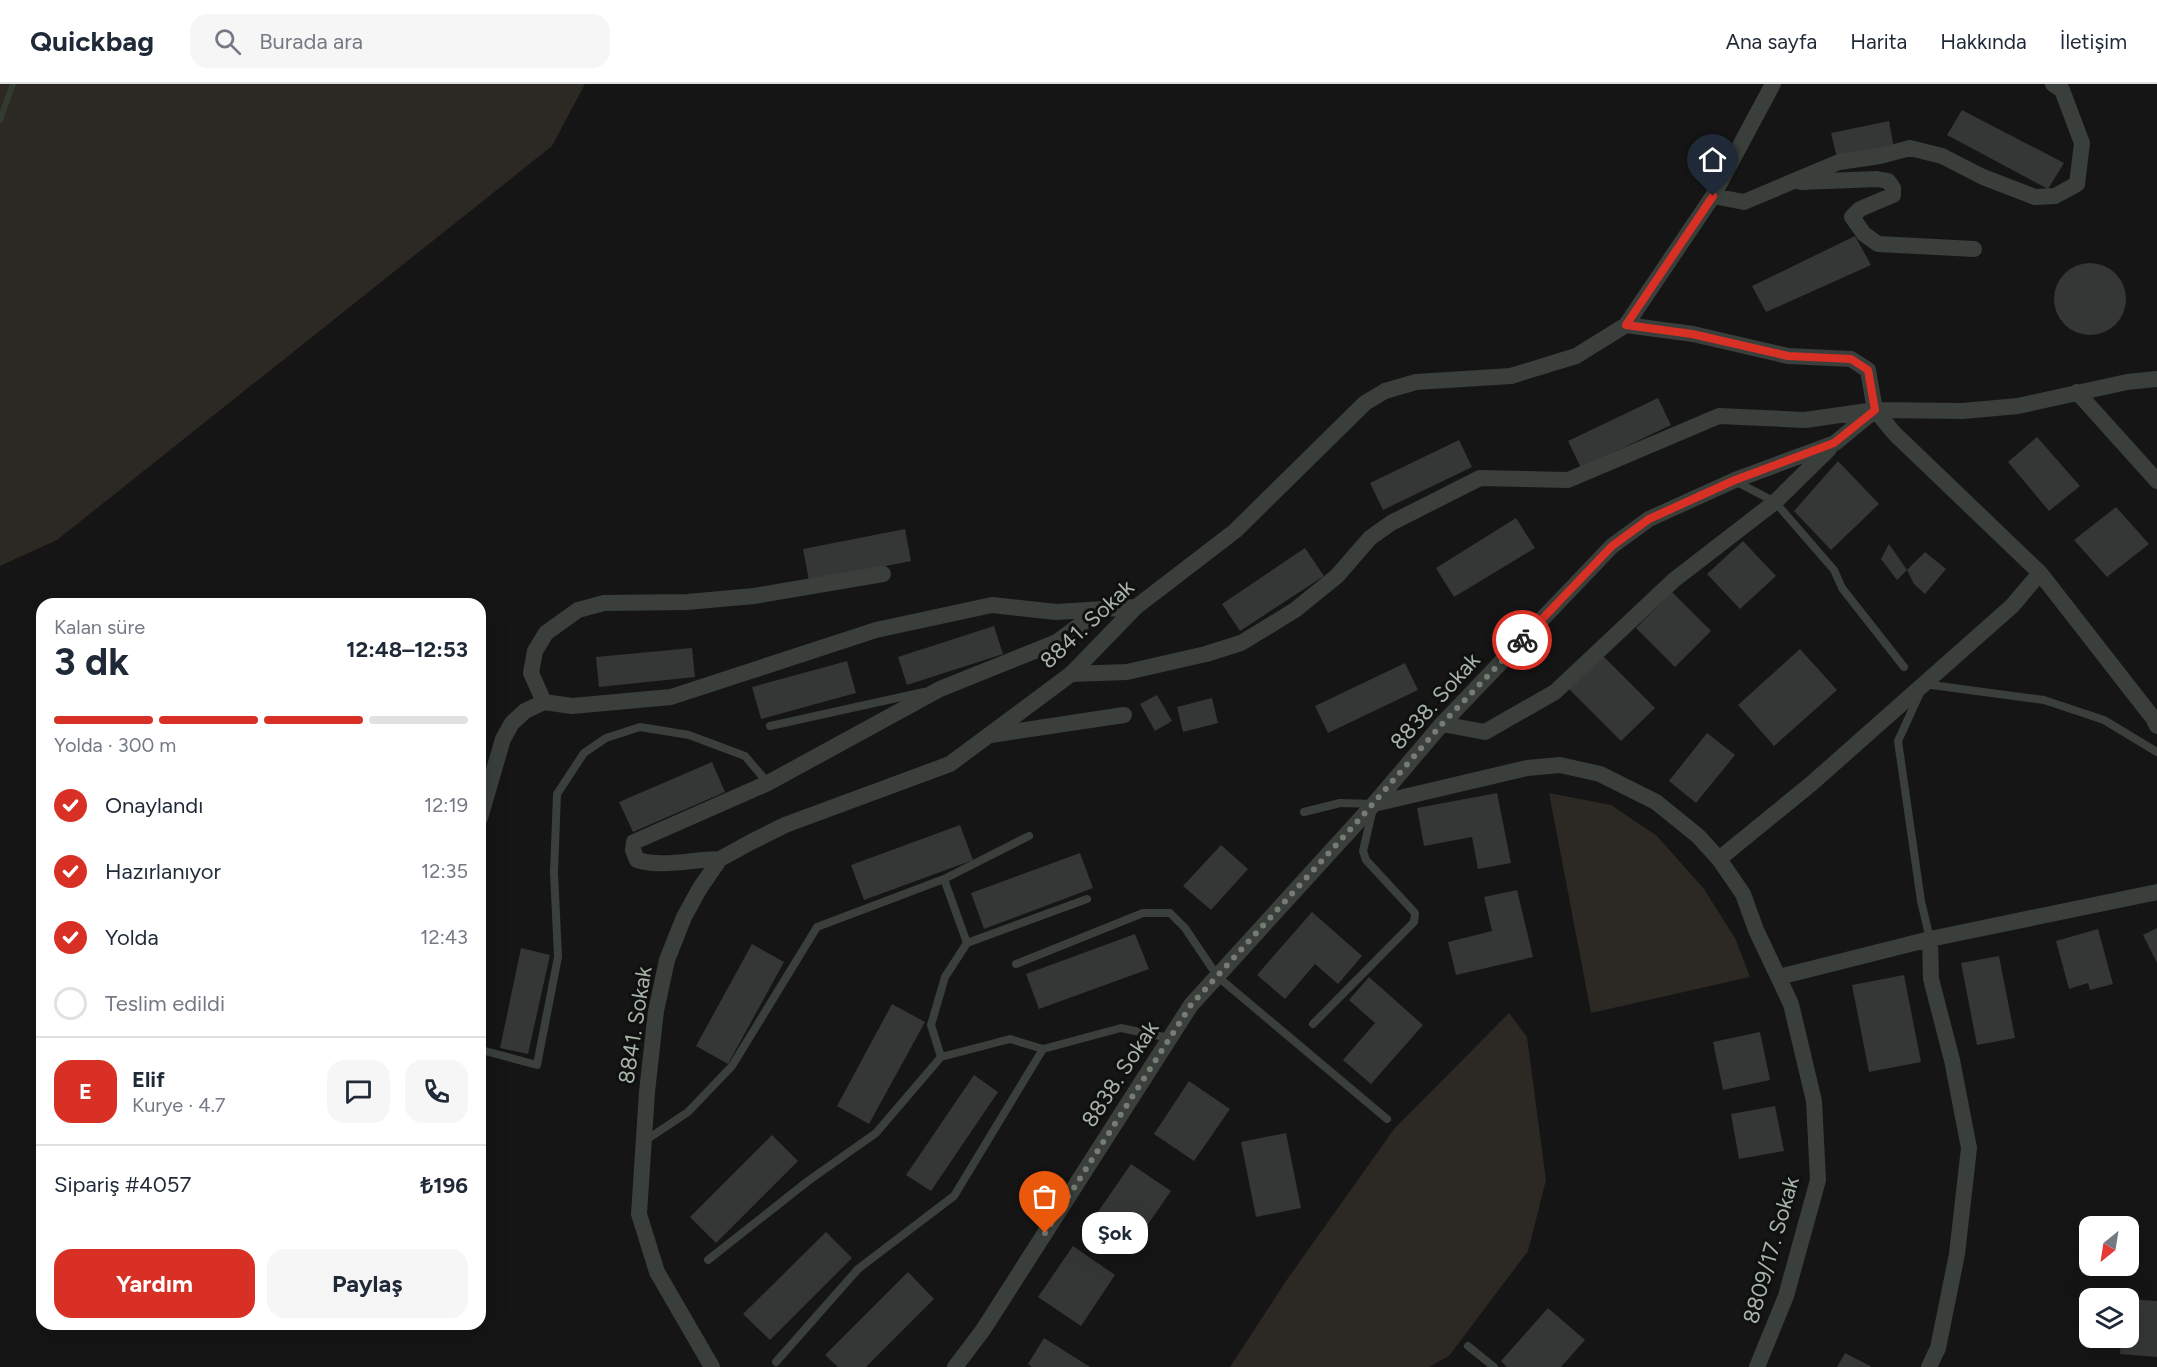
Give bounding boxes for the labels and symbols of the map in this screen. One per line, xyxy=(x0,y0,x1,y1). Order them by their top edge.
pin xyxy=(1687,134,1738,196)
street label: 8841. Sokak xyxy=(1035,574,1140,674)
courier xyxy=(1492,610,1552,670)
street label: 8838. Sokak xyxy=(1384,647,1486,755)
street label: 8841. Sokak xyxy=(612,964,658,1086)
street label: 8838. Sokak xyxy=(1076,1016,1164,1132)
pin xyxy=(1019,1171,1070,1233)
street label: 8809/17. Sokak xyxy=(1737,1173,1805,1327)
callout: Şok xyxy=(1081,1212,1147,1254)
north arrow xyxy=(2079,1216,2139,1276)

